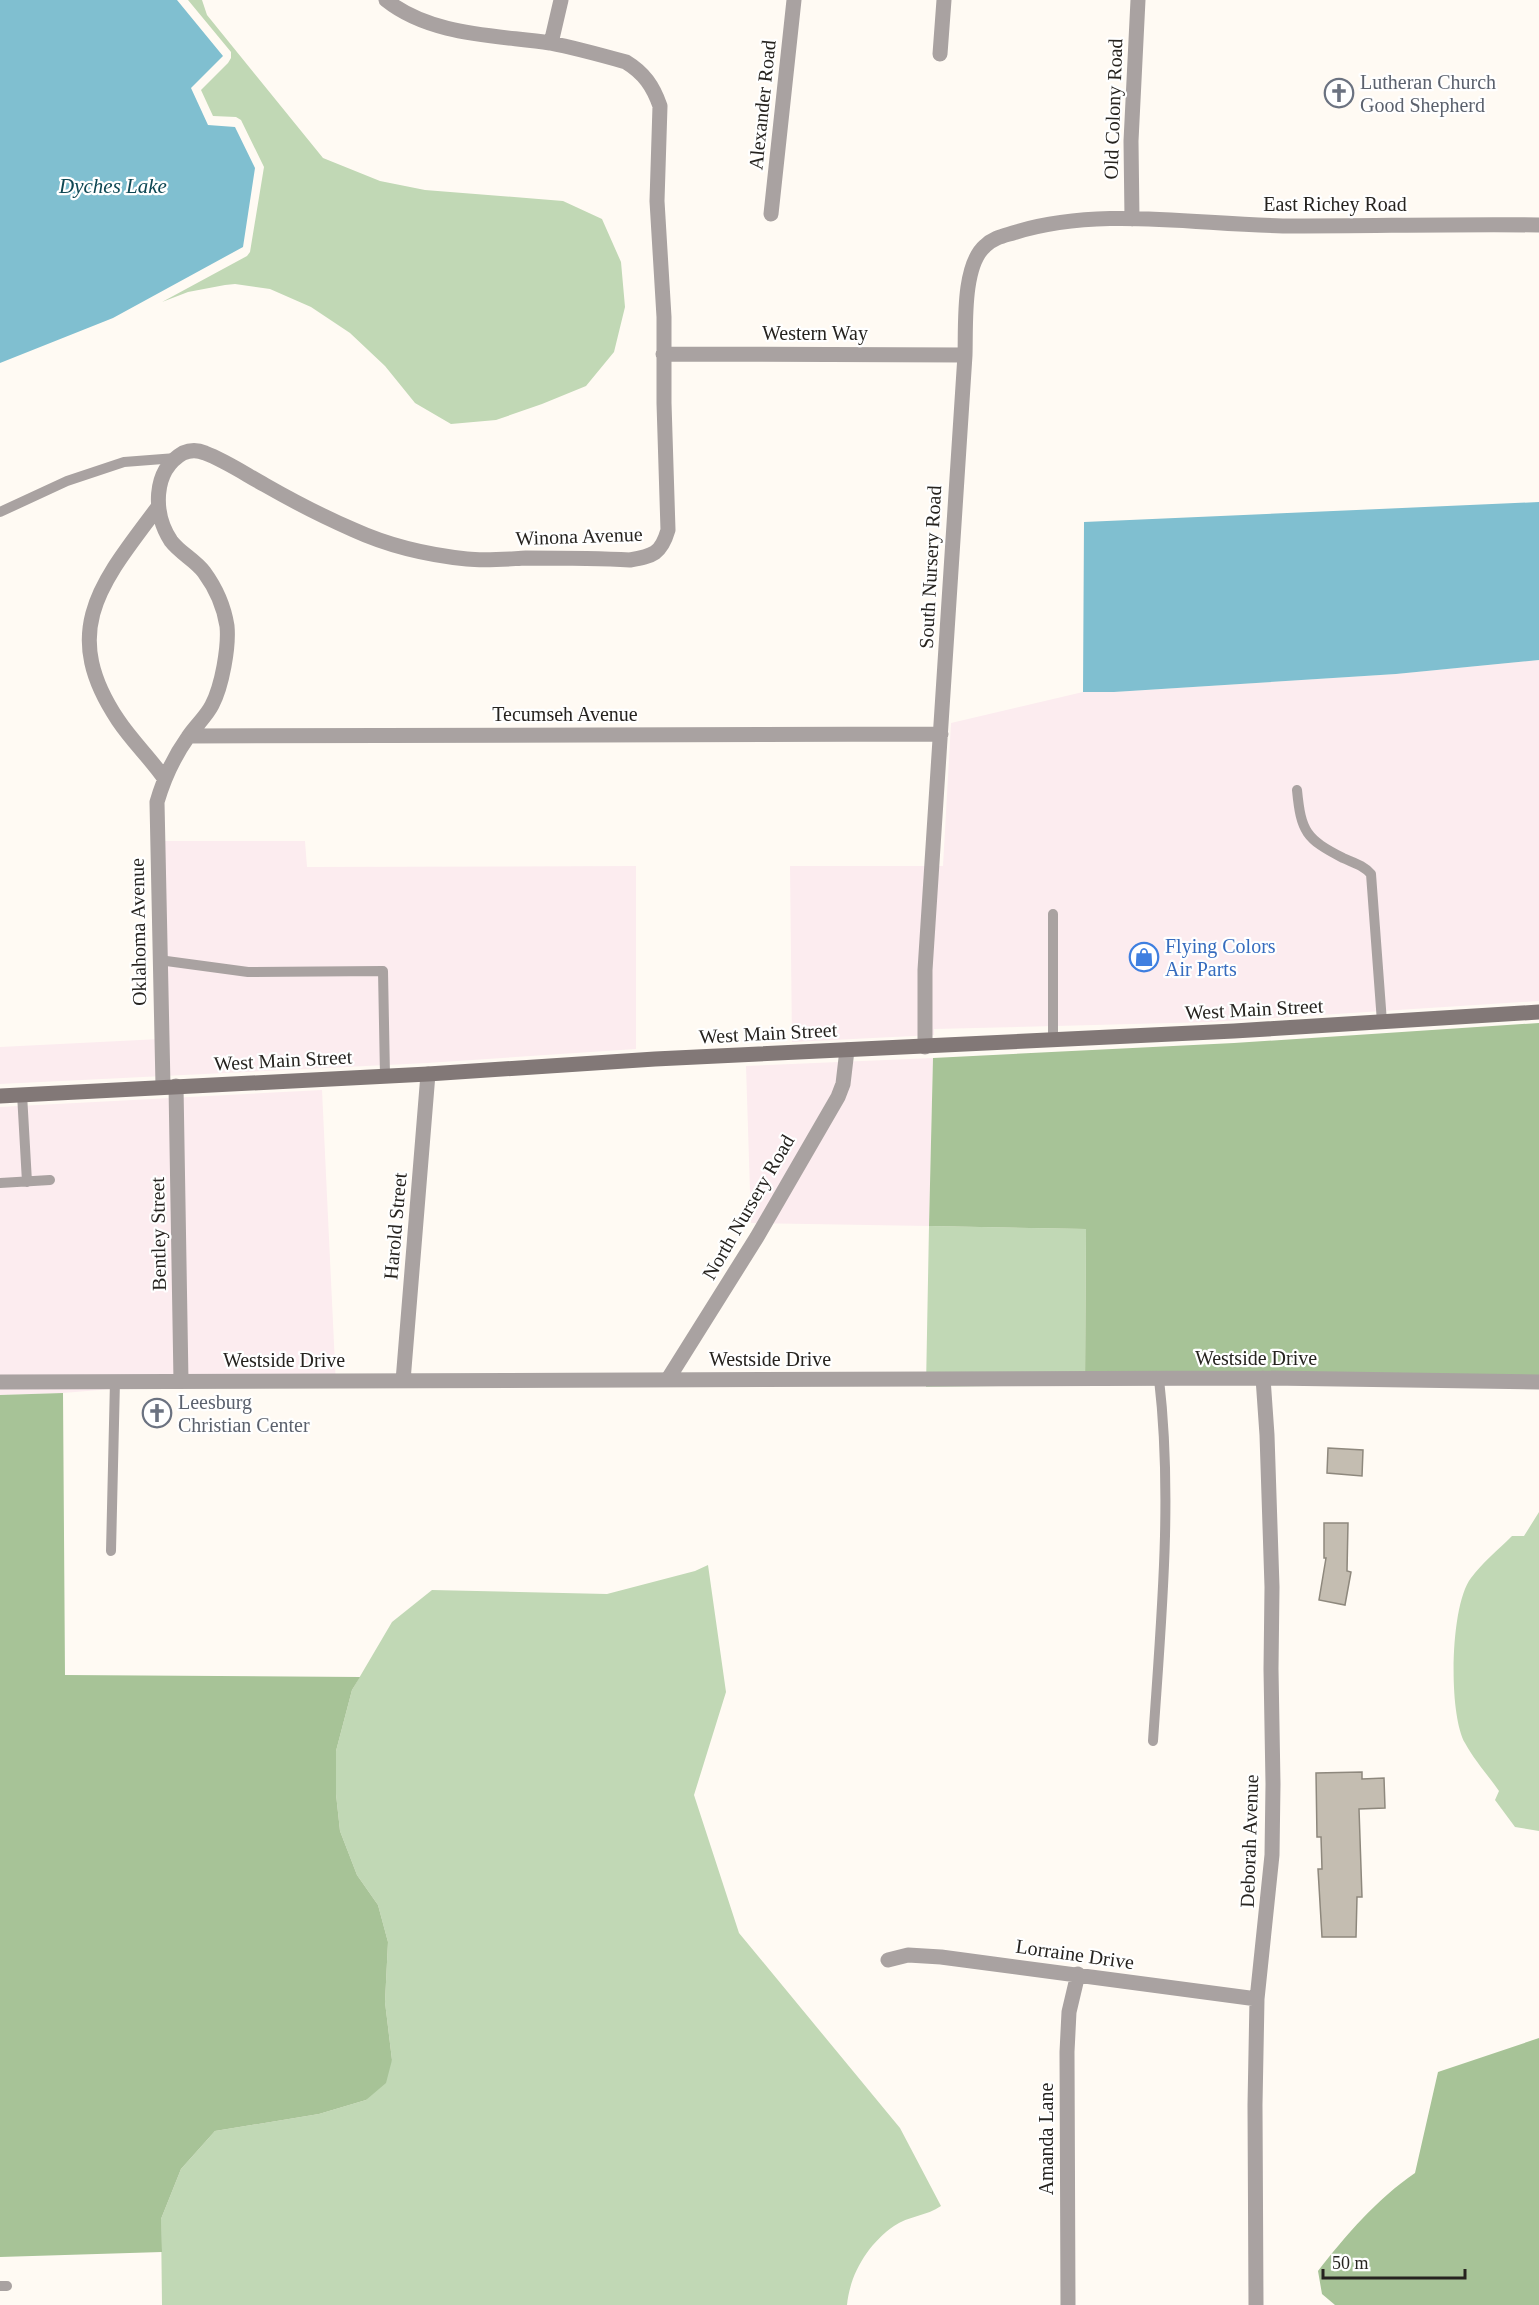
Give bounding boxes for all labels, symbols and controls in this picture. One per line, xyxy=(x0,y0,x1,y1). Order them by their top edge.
street label: Old Colony Road xyxy=(1100,38,1127,180)
street label: Alexander Road xyxy=(744,39,780,171)
place label: Lutheran Church Good Shepherd xyxy=(1360,71,1496,117)
church icon: Lutheran Church Good Shepherd xyxy=(1323,77,1355,109)
water label: Dyches Lake xyxy=(58,174,167,198)
street label: East Richey Road xyxy=(1263,193,1407,216)
street label: Western Way xyxy=(762,322,868,345)
street label: South Nursery Road xyxy=(915,485,946,649)
street label: Winona Avenue xyxy=(515,523,643,549)
street label: Tecumseh Avenue xyxy=(492,703,638,725)
street label: Oklahoma Avenue xyxy=(126,858,150,1006)
place label: Flying Colors Air Parts xyxy=(1165,935,1276,980)
shop icon: Flying Colors Air Parts xyxy=(1128,941,1160,973)
street label: West Main Street xyxy=(1184,994,1324,1024)
street label: West Main Street xyxy=(698,1018,838,1048)
street label: West Main Street xyxy=(213,1045,353,1075)
street label: North Nursery Road xyxy=(698,1131,799,1284)
street label: Harold Street xyxy=(379,1171,411,1280)
street label: Bentley Street xyxy=(146,1176,171,1291)
street label: Westside Drive xyxy=(1195,1347,1317,1369)
street label: Westside Drive xyxy=(709,1348,831,1370)
street label: Westside Drive xyxy=(223,1349,345,1371)
place label: Leesburg Christian Center xyxy=(178,1391,310,1436)
church icon: Leesburg Christian Center xyxy=(141,1397,173,1429)
street label: Deborah Avenue xyxy=(1236,1774,1262,1908)
street label: Lorraine Drive xyxy=(1014,1935,1136,1973)
street label: Amanda Lane xyxy=(1035,2083,1057,2195)
scale bar xyxy=(1323,2242,1466,2280)
text: 50 m xyxy=(1332,2253,1369,2273)

